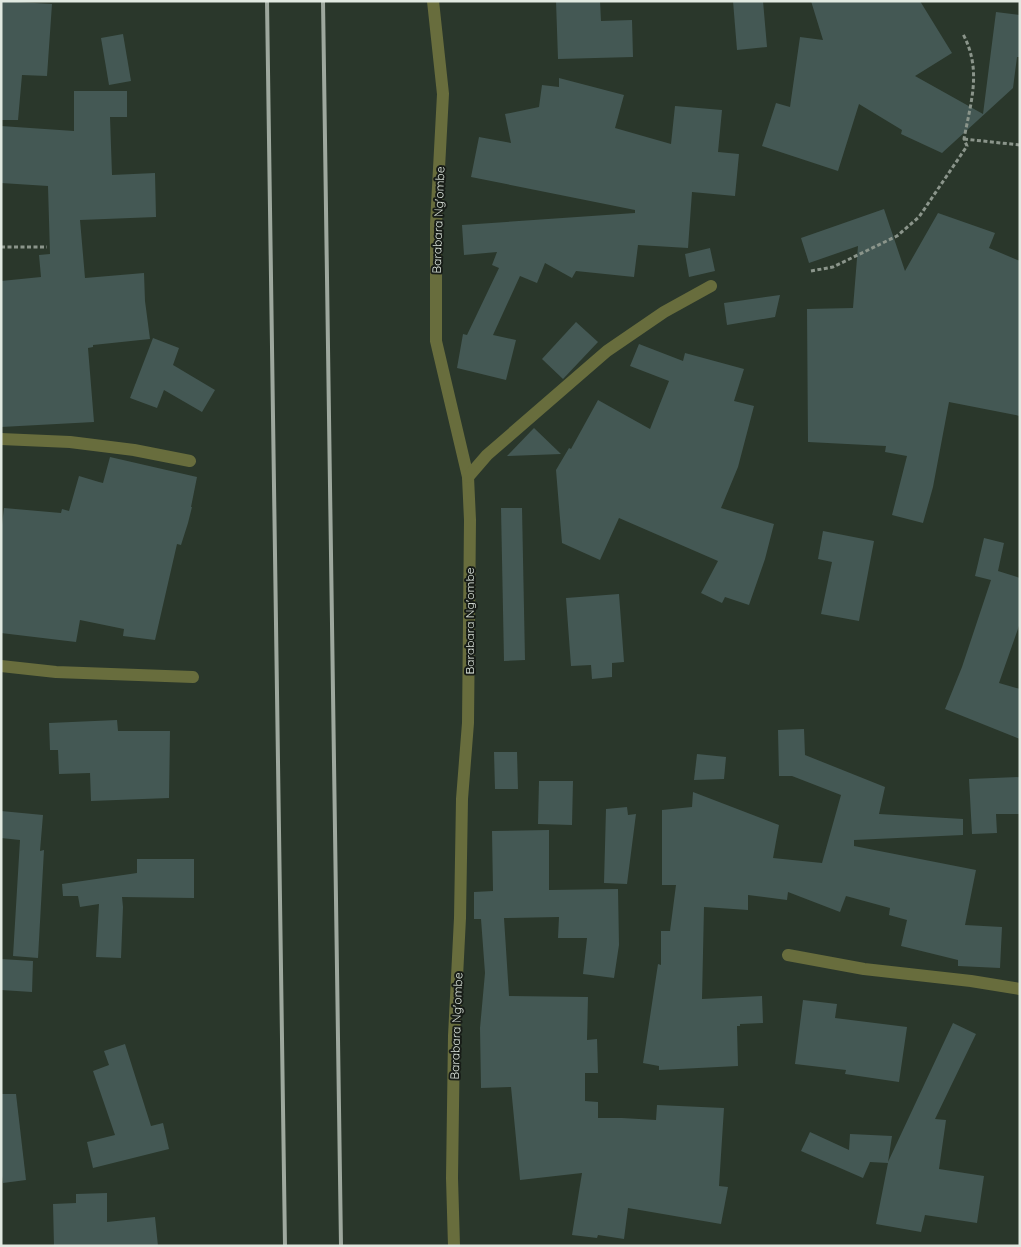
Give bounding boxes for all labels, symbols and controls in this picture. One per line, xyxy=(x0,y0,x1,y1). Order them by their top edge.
street label: Barabara Ng'ombe xyxy=(429,166,447,274)
street label: Barabara Ng'ombe xyxy=(462,567,477,675)
street label: Barabara Ng'ombe xyxy=(447,972,465,1080)

